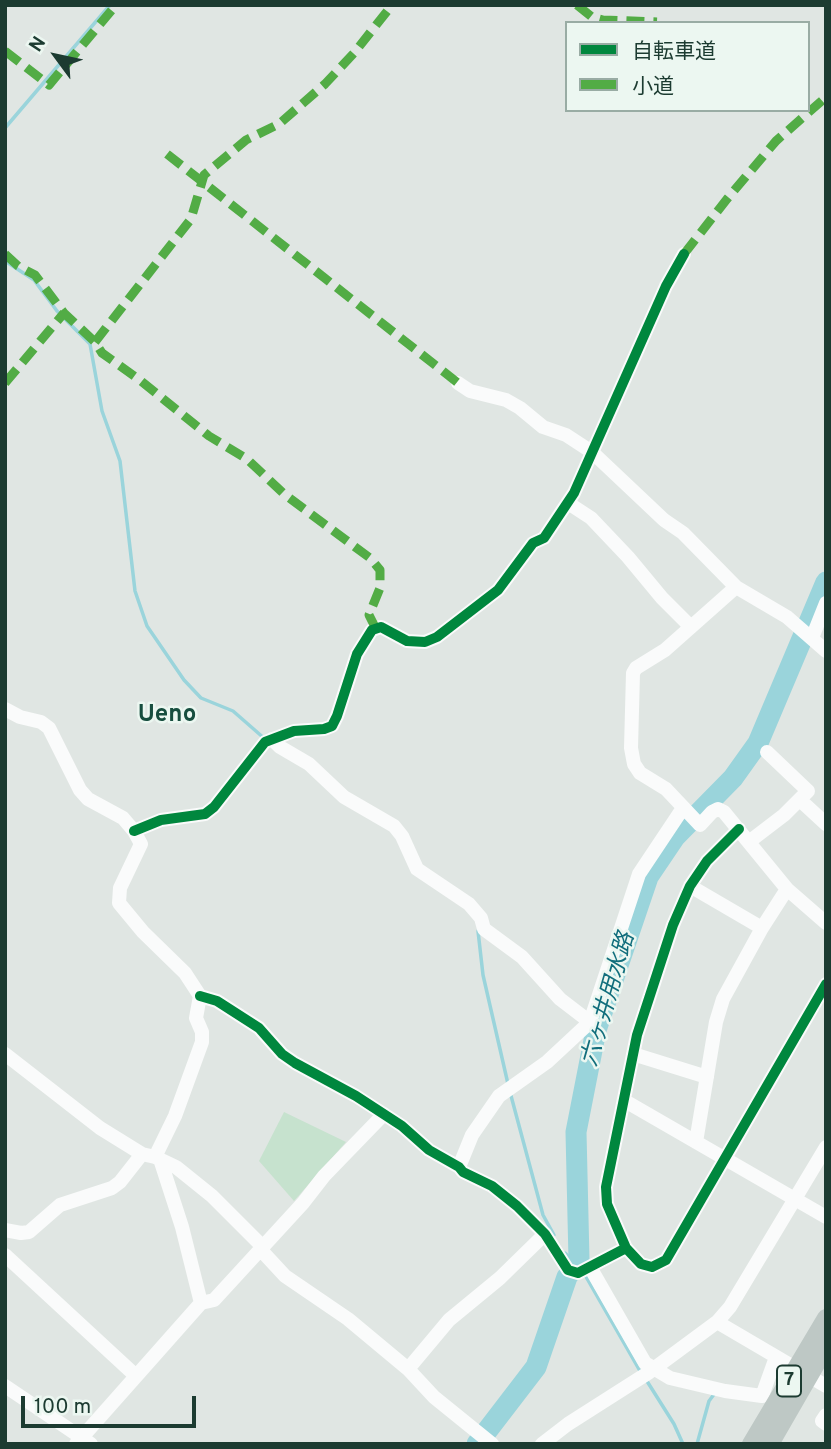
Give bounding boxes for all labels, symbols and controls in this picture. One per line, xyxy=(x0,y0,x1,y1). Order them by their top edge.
north arrow xyxy=(21,21,91,91)
legend xyxy=(565,21,810,112)
text: N xyxy=(25,32,52,57)
text: 自転車道 xyxy=(632,39,716,66)
text: 小道 xyxy=(632,74,674,101)
district label: Ueno xyxy=(138,702,196,730)
water label: 六ヶ井用水路 xyxy=(578,930,642,1070)
road number: 7 xyxy=(777,1366,801,1396)
scale bar xyxy=(24,1382,200,1426)
text: 100 m xyxy=(34,1394,91,1421)

